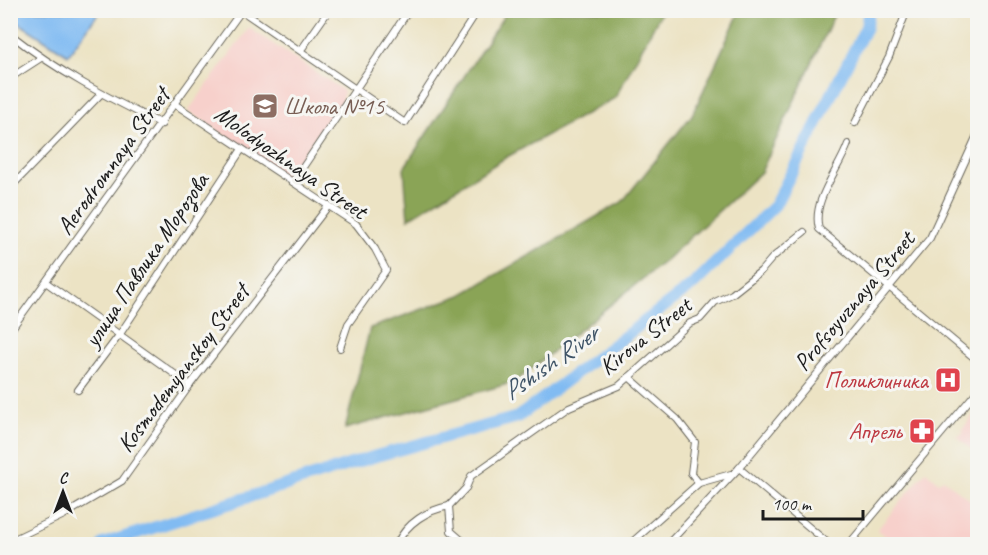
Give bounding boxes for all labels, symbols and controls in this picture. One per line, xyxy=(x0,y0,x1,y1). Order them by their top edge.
street label: Aerodromnaya Street xyxy=(50,79,178,240)
school or university icon: Школа №15 xyxy=(250,91,280,121)
place label: Школа №15 xyxy=(284,91,385,121)
street label: Molodyozhnaya Street xyxy=(209,98,375,227)
street label: улица Павлика Морозова xyxy=(76,166,217,355)
street label: Profsoyuznaya Street xyxy=(787,224,922,377)
street label: Kosmodemyanskoy Street xyxy=(110,276,258,458)
street label: Kirova Street xyxy=(593,289,699,381)
water label: Pshish River xyxy=(496,315,608,407)
place label: Поликлиника xyxy=(824,365,929,395)
hospital icon: Поликлиника xyxy=(933,365,963,395)
place label: Апрель xyxy=(848,416,903,446)
pharmacy icon: Апрель xyxy=(907,416,937,446)
north arrow xyxy=(33,462,93,522)
text: С xyxy=(59,468,69,488)
scale bar xyxy=(763,483,864,521)
text: 100 m xyxy=(772,493,813,515)

